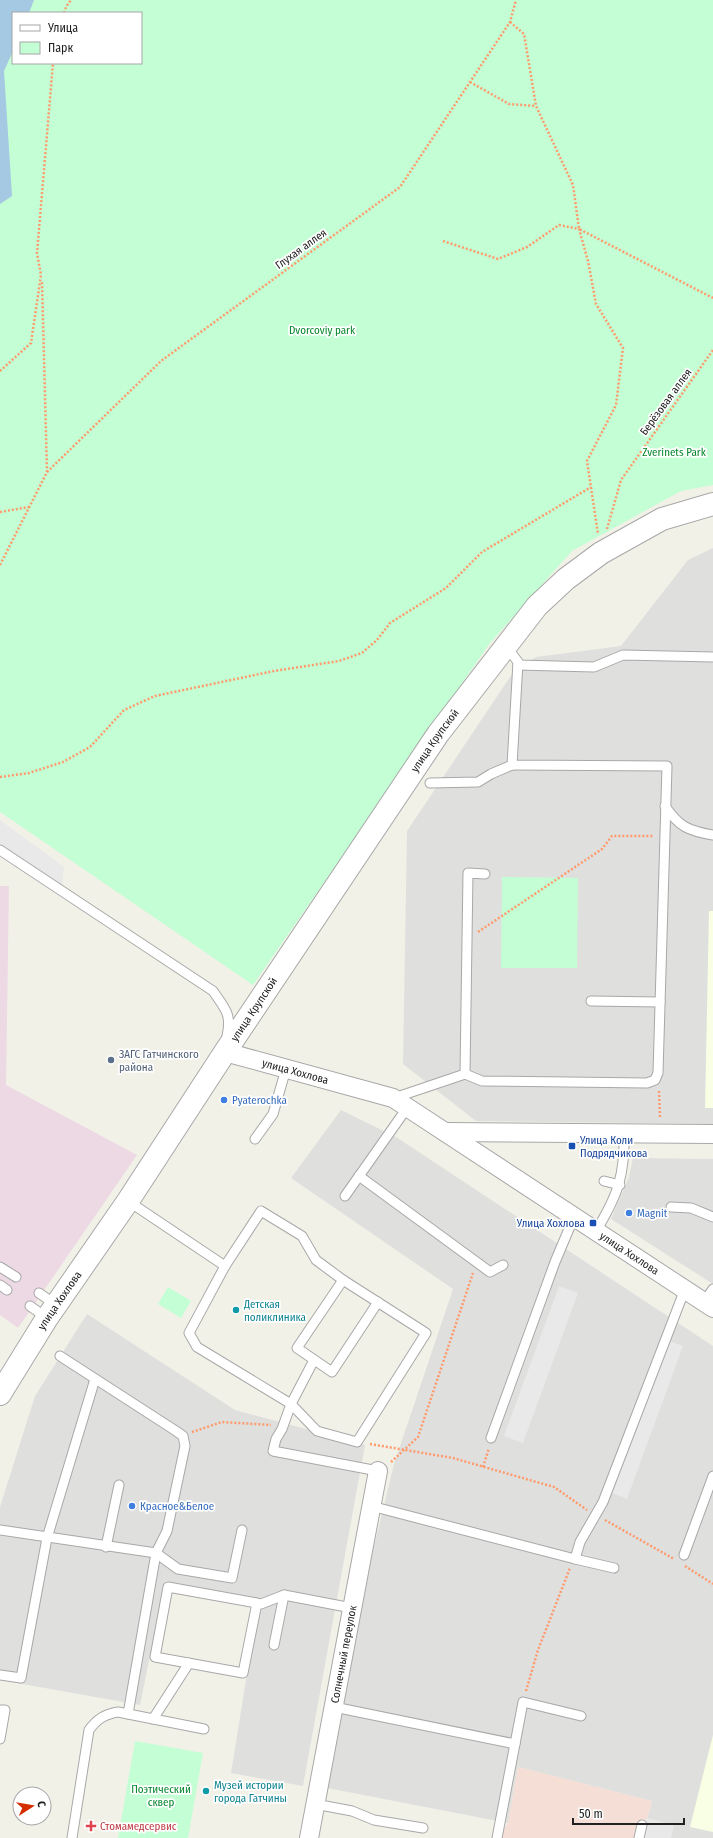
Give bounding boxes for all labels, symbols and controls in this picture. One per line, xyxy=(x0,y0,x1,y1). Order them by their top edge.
legend xyxy=(12,12,142,64)
text: Улица xyxy=(47,21,78,35)
text: Парк xyxy=(48,41,74,55)
street label: Глухая аллея xyxy=(273,226,329,272)
park label: Dvorcoviy park xyxy=(289,324,356,337)
street label: Берёзовая аллея xyxy=(637,366,695,438)
park label: Zverinets Park xyxy=(642,446,707,459)
street label: улица Крупской xyxy=(408,706,461,774)
street label: улица Крупской xyxy=(228,975,280,1044)
place label: ЗАГС Гатчинского района xyxy=(119,1048,199,1074)
marker: ЗАГС Гатчинского района xyxy=(106,1055,116,1065)
street label: улица Хохлова xyxy=(261,1056,330,1087)
place label: Pyaterochka xyxy=(232,1094,287,1107)
marker: Pyaterochka xyxy=(219,1095,229,1105)
place label: Улица Коли Подрядчикова xyxy=(579,1134,648,1160)
marker: Улица Коли Подрядчикова xyxy=(567,1141,577,1151)
place label: Magnit xyxy=(637,1207,668,1220)
marker: Magnit xyxy=(624,1208,634,1218)
place label: Улица Хохлова xyxy=(516,1217,585,1230)
marker: Улица Хохлова xyxy=(588,1218,598,1228)
street label: улица Хохлова xyxy=(597,1229,662,1277)
street label: улица Хохлова xyxy=(35,1268,84,1332)
place label: Детская поликлиника xyxy=(243,1298,306,1324)
marker: Детская поликлиника xyxy=(231,1305,241,1315)
place label: Красное&Белое xyxy=(140,1500,214,1513)
marker: Красное&Белое xyxy=(127,1501,137,1511)
street label: Солнечный переулок xyxy=(328,1603,359,1704)
place label: Музей истории города Гатчины xyxy=(214,1779,287,1805)
park label: Поэтический сквер xyxy=(131,1783,191,1809)
north arrow xyxy=(12,1786,52,1826)
marker: Музей истории города Гатчины xyxy=(201,1786,211,1796)
text: С xyxy=(34,1800,48,1808)
scale bar xyxy=(573,1800,684,1826)
text: 50 m xyxy=(579,1807,603,1821)
marker: Стомамедсервис xyxy=(85,1820,97,1832)
place label: Стомамедсервис xyxy=(100,1820,177,1833)

